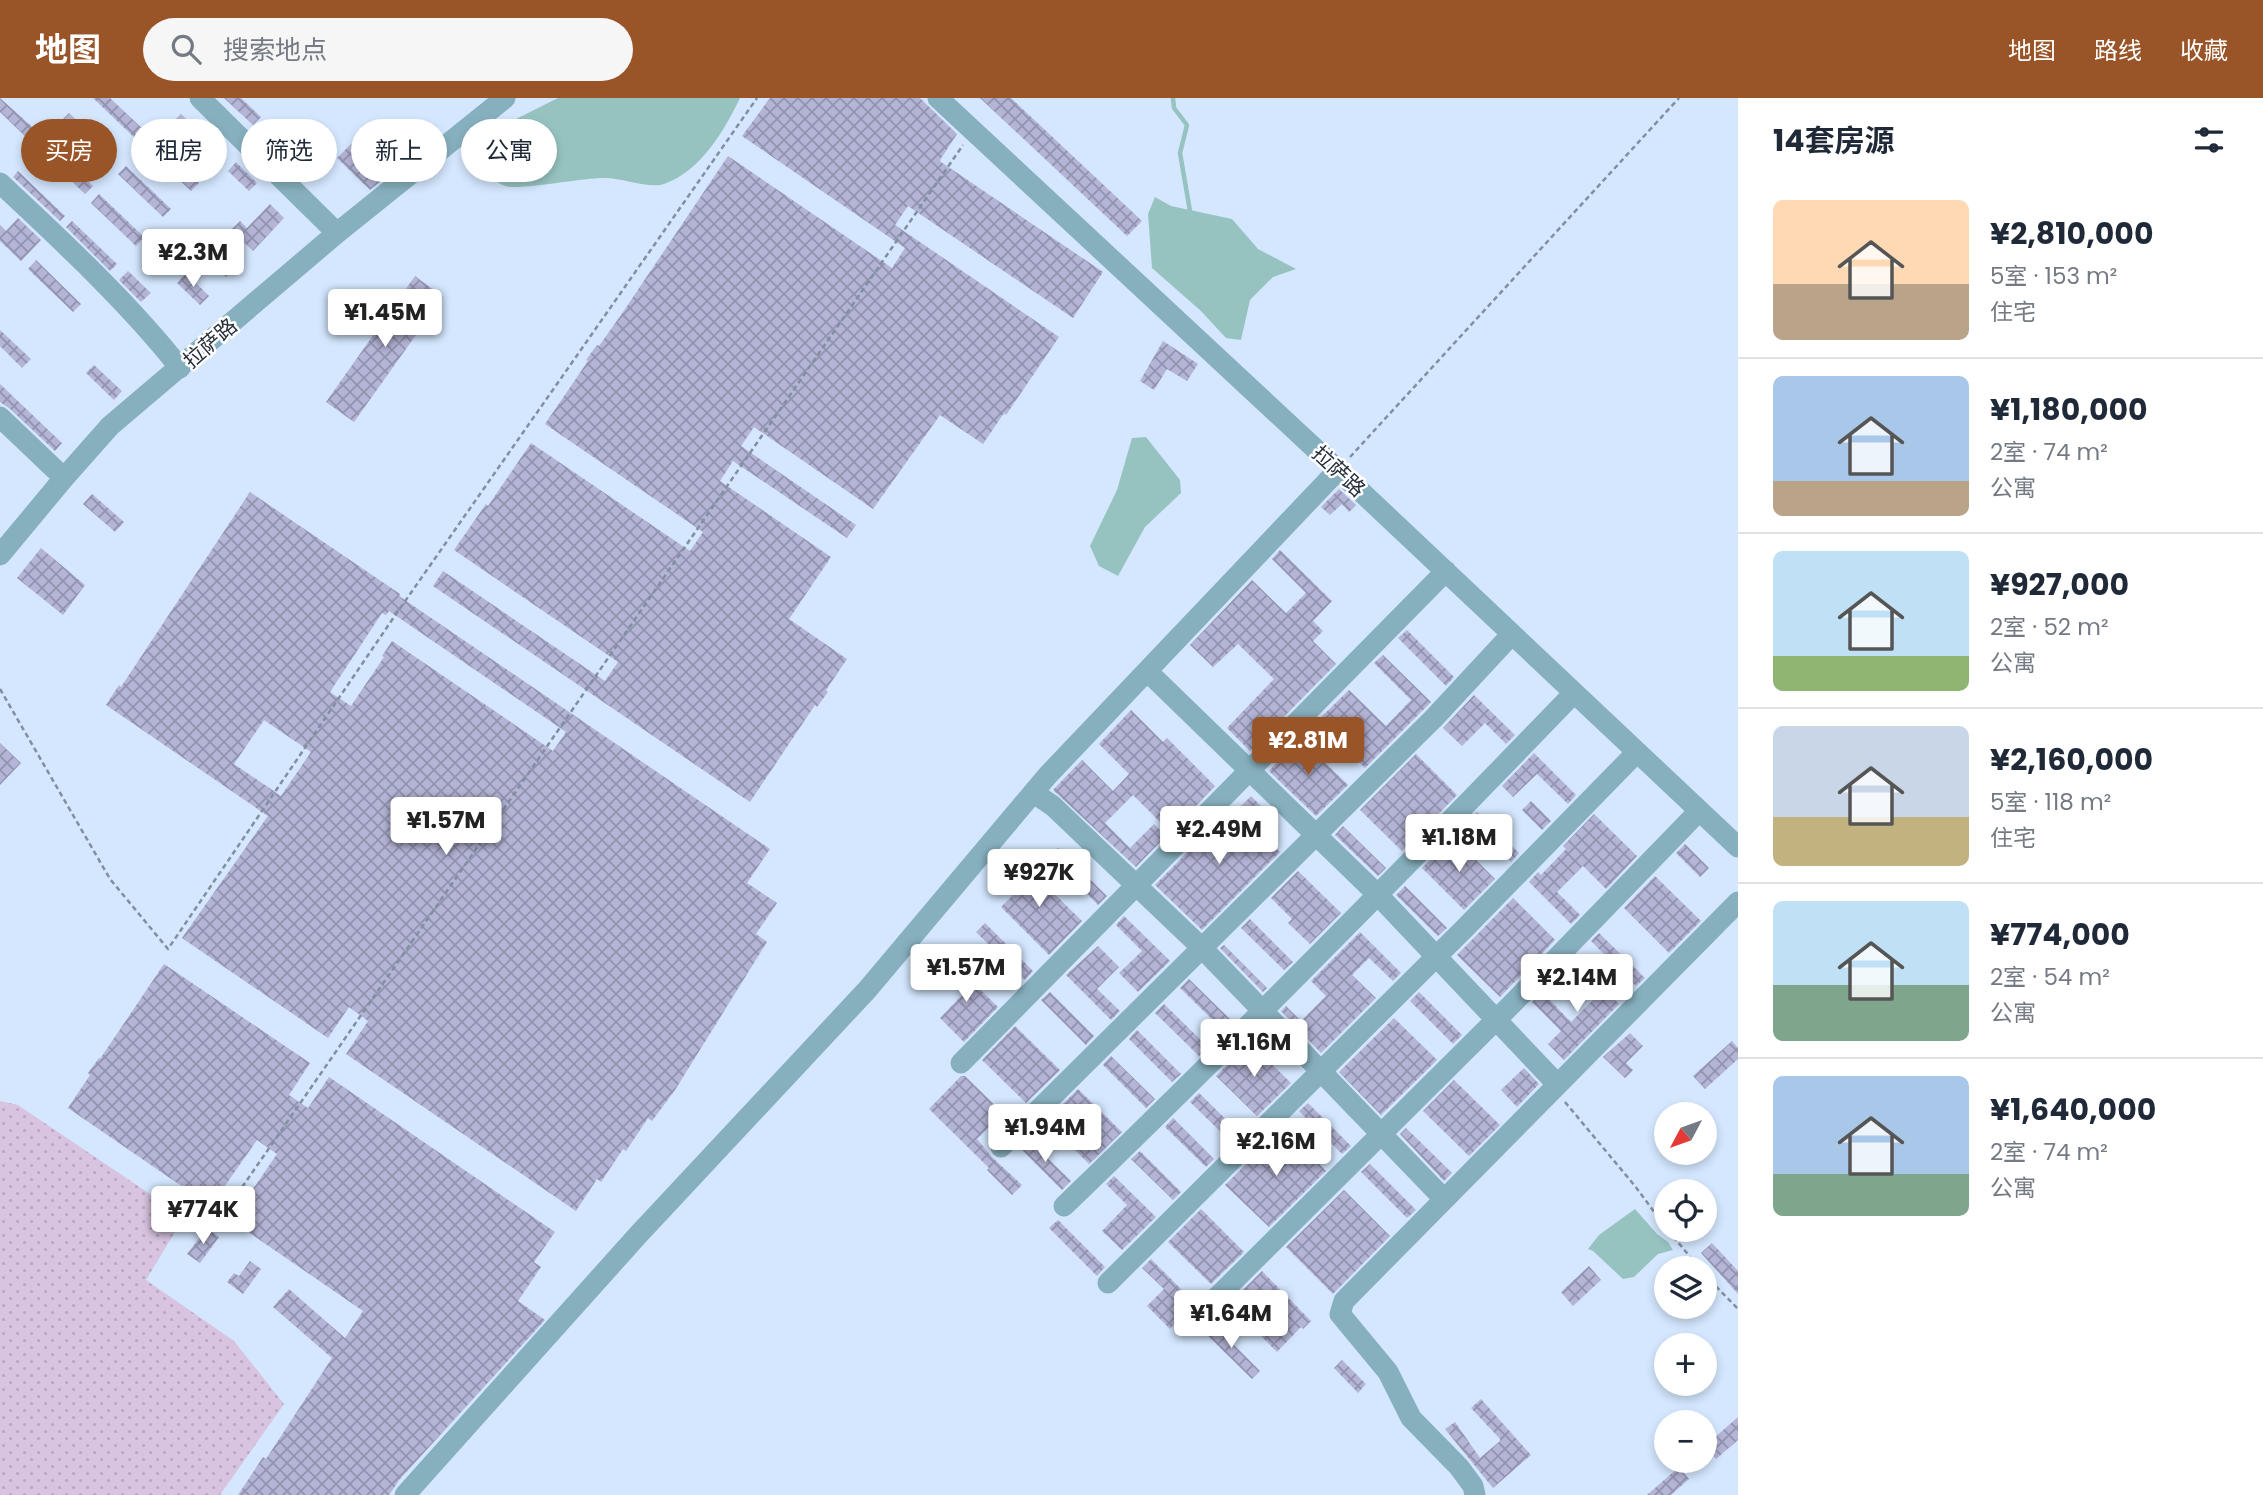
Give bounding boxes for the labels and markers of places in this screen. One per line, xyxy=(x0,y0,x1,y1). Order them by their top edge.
pin: ¥2.3M xyxy=(144,230,242,289)
pin: ¥1.45M xyxy=(328,289,442,349)
pin: ¥2.81M xyxy=(1251,718,1365,777)
pin: ¥1.57M xyxy=(389,798,503,857)
pin: ¥2.49M xyxy=(1162,806,1276,866)
pin: ¥1.18M xyxy=(1402,814,1516,874)
pin: ¥927K xyxy=(990,850,1088,909)
pin: ¥1.57M xyxy=(909,944,1023,1004)
pin: ¥2.14M xyxy=(1520,954,1634,1014)
pin: ¥1.16M xyxy=(1197,1020,1311,1079)
pin: ¥1.94M xyxy=(988,1104,1102,1164)
pin: ¥2.16M xyxy=(1219,1118,1333,1178)
pin: ¥774K xyxy=(154,1186,252,1246)
pin: ¥1.64M xyxy=(1174,1290,1288,1350)

